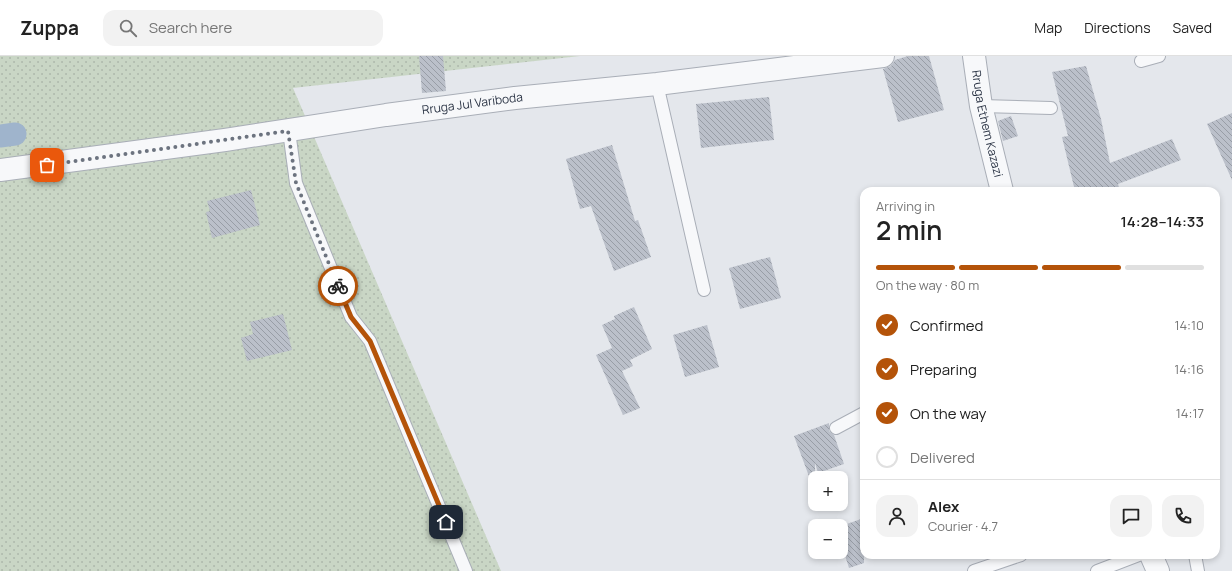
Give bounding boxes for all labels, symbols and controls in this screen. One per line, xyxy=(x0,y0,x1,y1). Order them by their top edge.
search box xyxy=(103,10,383,46)
text: Zuppa xyxy=(20,15,79,41)
icon: search xyxy=(117,17,139,39)
text: Search here xyxy=(149,17,232,38)
text: Map xyxy=(1034,18,1062,37)
text: Directions xyxy=(1084,18,1151,37)
text: Saved xyxy=(1173,18,1212,37)
street label: Rruga Ethem Kazazi xyxy=(968,69,1007,179)
street label: Rruga Jul Variboda xyxy=(421,88,524,118)
pin xyxy=(30,148,64,182)
icon: bag xyxy=(36,154,58,176)
text: Arriving in xyxy=(876,197,935,215)
text: 14:28–14:33 xyxy=(1120,211,1204,232)
text: 2 min xyxy=(876,212,942,248)
courier xyxy=(318,266,358,306)
icon: bike xyxy=(327,275,349,297)
text: On the way · 80 m xyxy=(876,276,979,294)
icon: check xyxy=(876,314,898,336)
text: Confirmed xyxy=(910,315,983,336)
text: 14:10 xyxy=(1174,316,1204,334)
icon: check xyxy=(876,358,898,380)
text: Preparing xyxy=(910,359,977,380)
text: 14:16 xyxy=(1174,360,1204,378)
icon: check xyxy=(876,402,898,424)
text: On the way xyxy=(910,403,986,424)
text: 14:17 xyxy=(1176,404,1204,422)
text: Delivered xyxy=(910,447,975,468)
map controls xyxy=(808,471,848,559)
button: + xyxy=(808,471,848,511)
button: person xyxy=(876,495,918,537)
button: chat xyxy=(1110,495,1152,537)
button: phone xyxy=(1162,495,1204,537)
text: Alex xyxy=(928,496,959,517)
pin xyxy=(429,505,463,539)
icon: home xyxy=(435,511,457,533)
text: Courier · 4.7 xyxy=(928,517,998,535)
button: − xyxy=(808,519,848,559)

